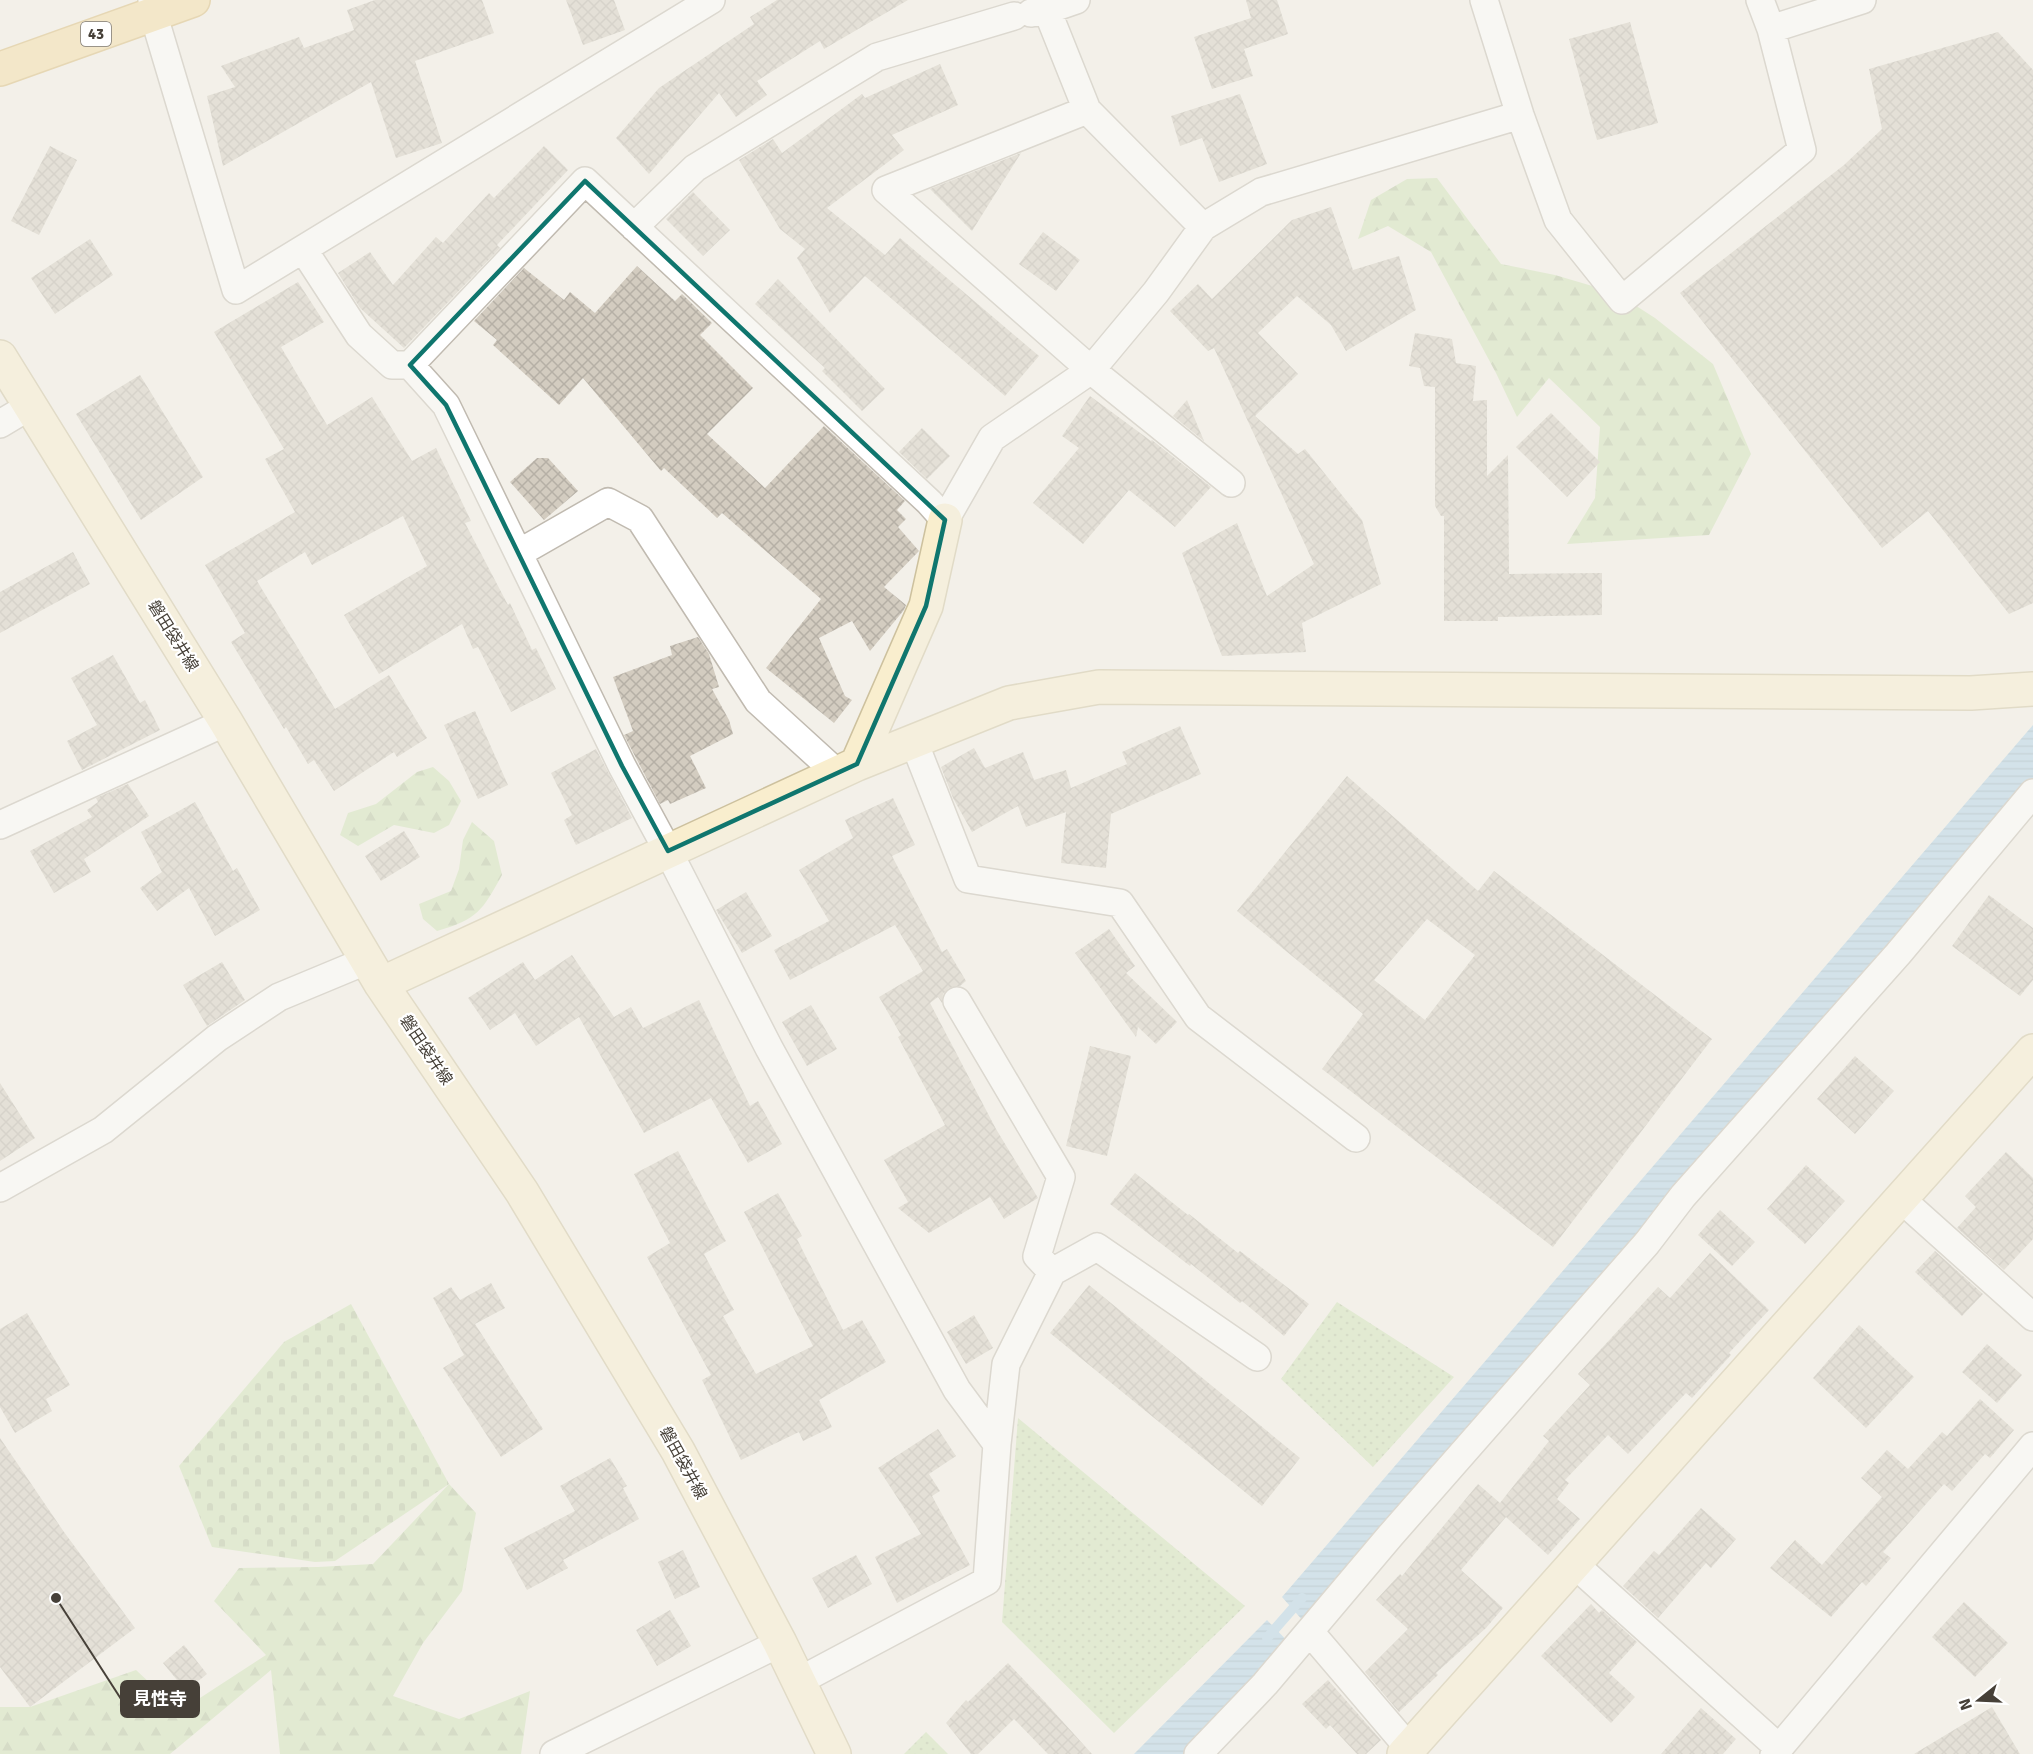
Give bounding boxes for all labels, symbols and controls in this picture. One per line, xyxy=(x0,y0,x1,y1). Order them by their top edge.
road number: 43 xyxy=(81,22,111,46)
street label: 磐田袋井線 xyxy=(143,597,203,675)
street label: 磐田袋井線 xyxy=(395,1011,457,1089)
street label: 磐田袋井線 xyxy=(655,1423,711,1503)
north arrow xyxy=(1949,1670,2009,1730)
callout: 見性寺 xyxy=(121,1681,199,1717)
text: 見性寺 xyxy=(133,1688,187,1710)
text: N xyxy=(1954,1696,1977,1713)

